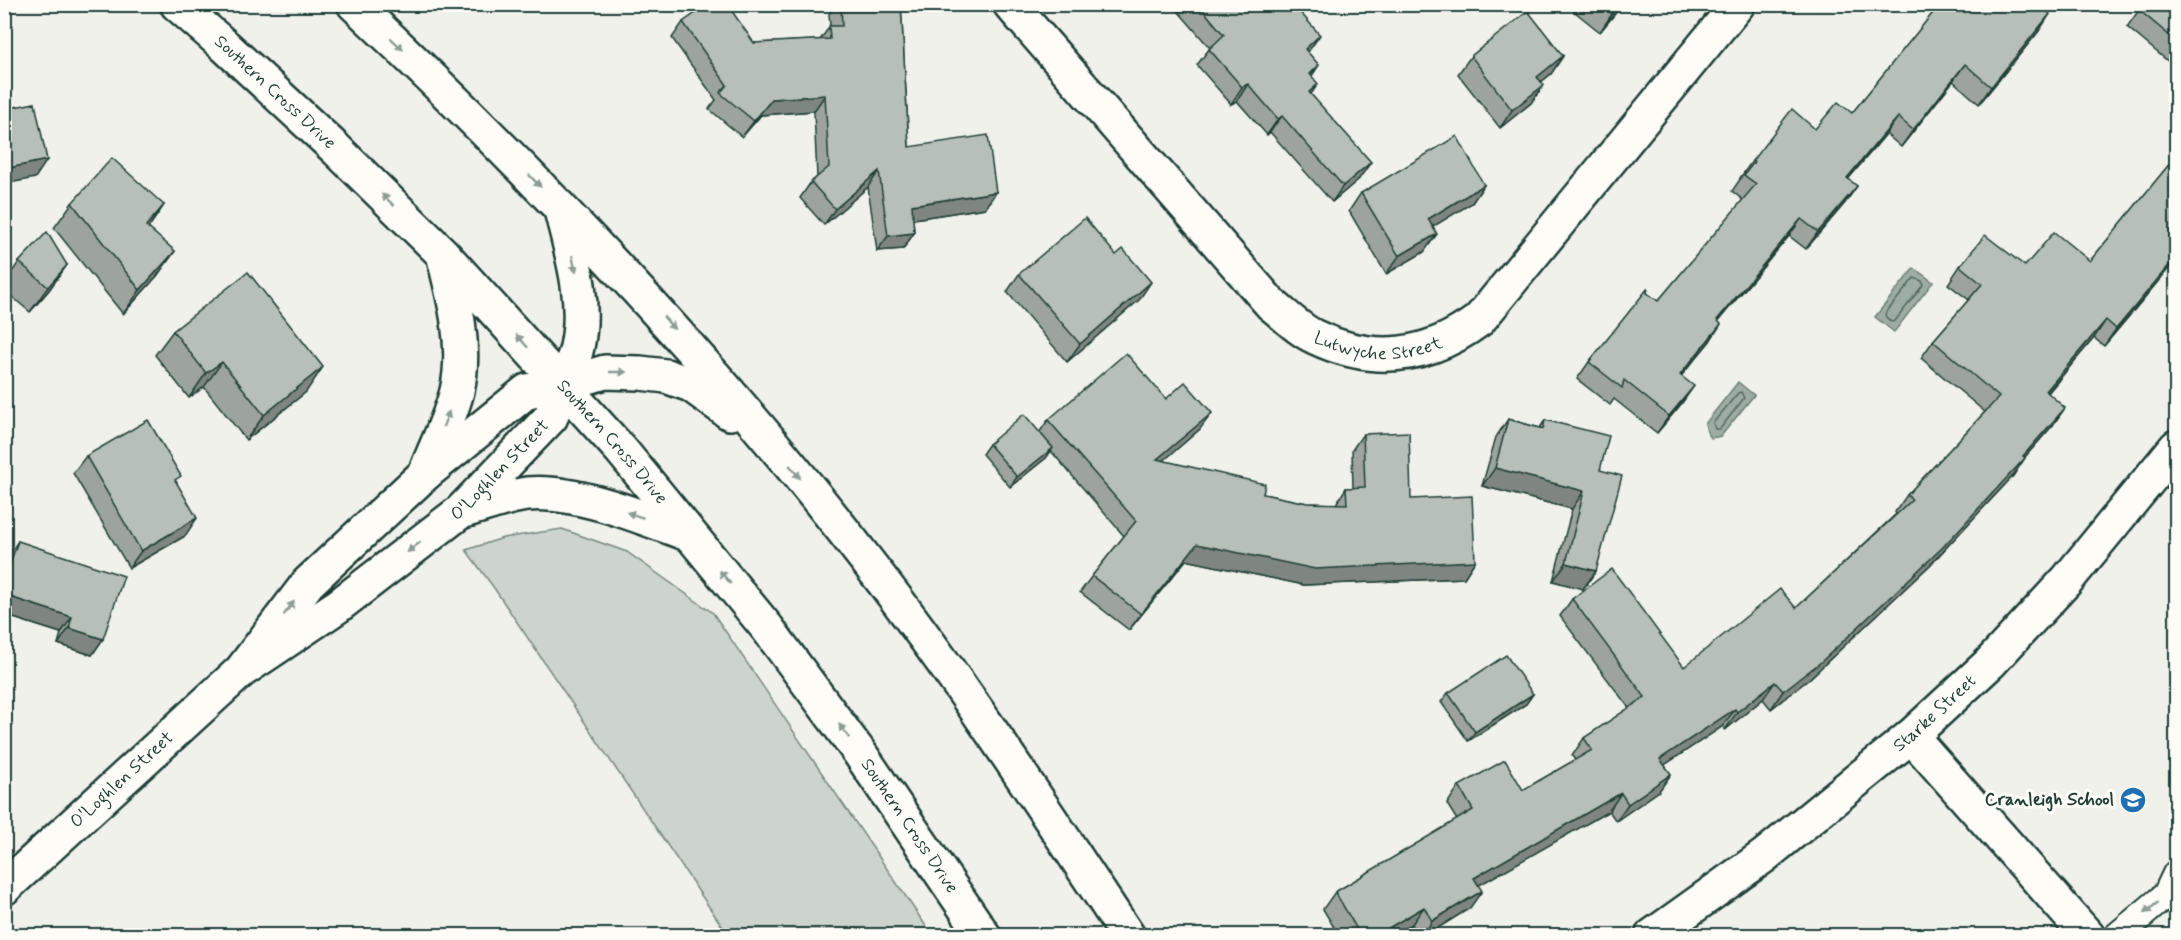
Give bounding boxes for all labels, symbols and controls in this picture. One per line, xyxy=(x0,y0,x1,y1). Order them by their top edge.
street label: Southern Cross Drive xyxy=(209,30,341,155)
one-way arrow xyxy=(389,37,403,51)
one-way arrow xyxy=(528,174,542,188)
one-way arrow xyxy=(381,193,396,207)
one-way arrow xyxy=(570,254,579,273)
one-way arrow xyxy=(662,315,675,330)
street label: Lutwyche Street xyxy=(1310,326,1446,366)
one-way arrow xyxy=(515,334,529,349)
one-way arrow xyxy=(608,368,627,377)
street label: Southern Cross Drive xyxy=(551,375,673,509)
one-way arrow xyxy=(442,410,451,428)
street label: O'Loghlen Street xyxy=(446,414,555,527)
one-way arrow xyxy=(789,464,802,480)
one-way arrow xyxy=(626,510,644,520)
one-way arrow xyxy=(406,541,422,554)
one-way arrow xyxy=(719,570,732,585)
one-way arrow xyxy=(283,600,295,616)
street label: Starke Street xyxy=(1888,669,1982,758)
one-way arrow xyxy=(838,724,850,739)
street label: O'Loghlen Street xyxy=(65,726,179,834)
street label: Southern Cross Drive xyxy=(855,754,964,898)
school or university icon: Cranleigh School xyxy=(2118,785,2148,815)
place label: Cranleigh School xyxy=(1985,788,2114,812)
one-way arrow xyxy=(2144,901,2159,914)

